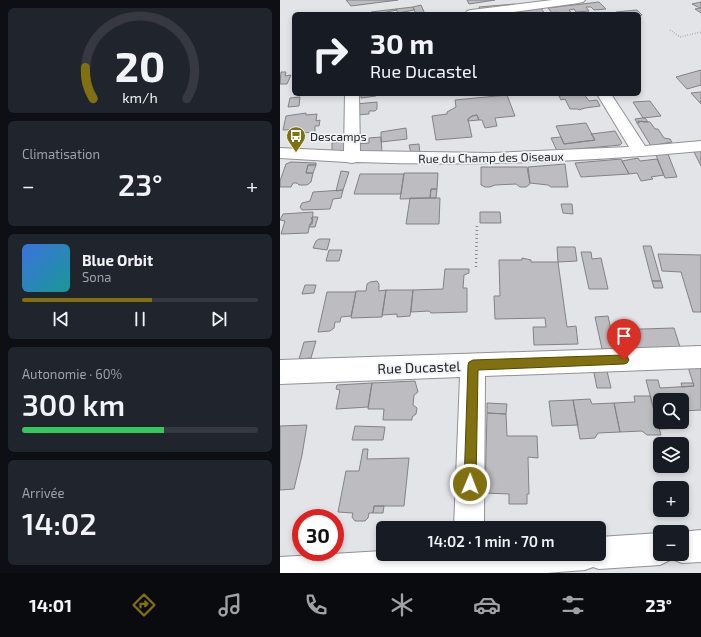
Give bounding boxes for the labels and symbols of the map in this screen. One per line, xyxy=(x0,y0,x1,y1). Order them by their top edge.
bus stop icon: Descamps xyxy=(285,125,307,153)
place label: Descamps xyxy=(310,129,367,143)
street label: Rue du Champ des Oiseaux xyxy=(418,149,565,165)
pin xyxy=(607,319,641,360)
street label: Rue Ducastel xyxy=(377,357,462,377)
position arrow xyxy=(449,463,491,505)
speed limit sign: 30 xyxy=(292,509,344,561)

